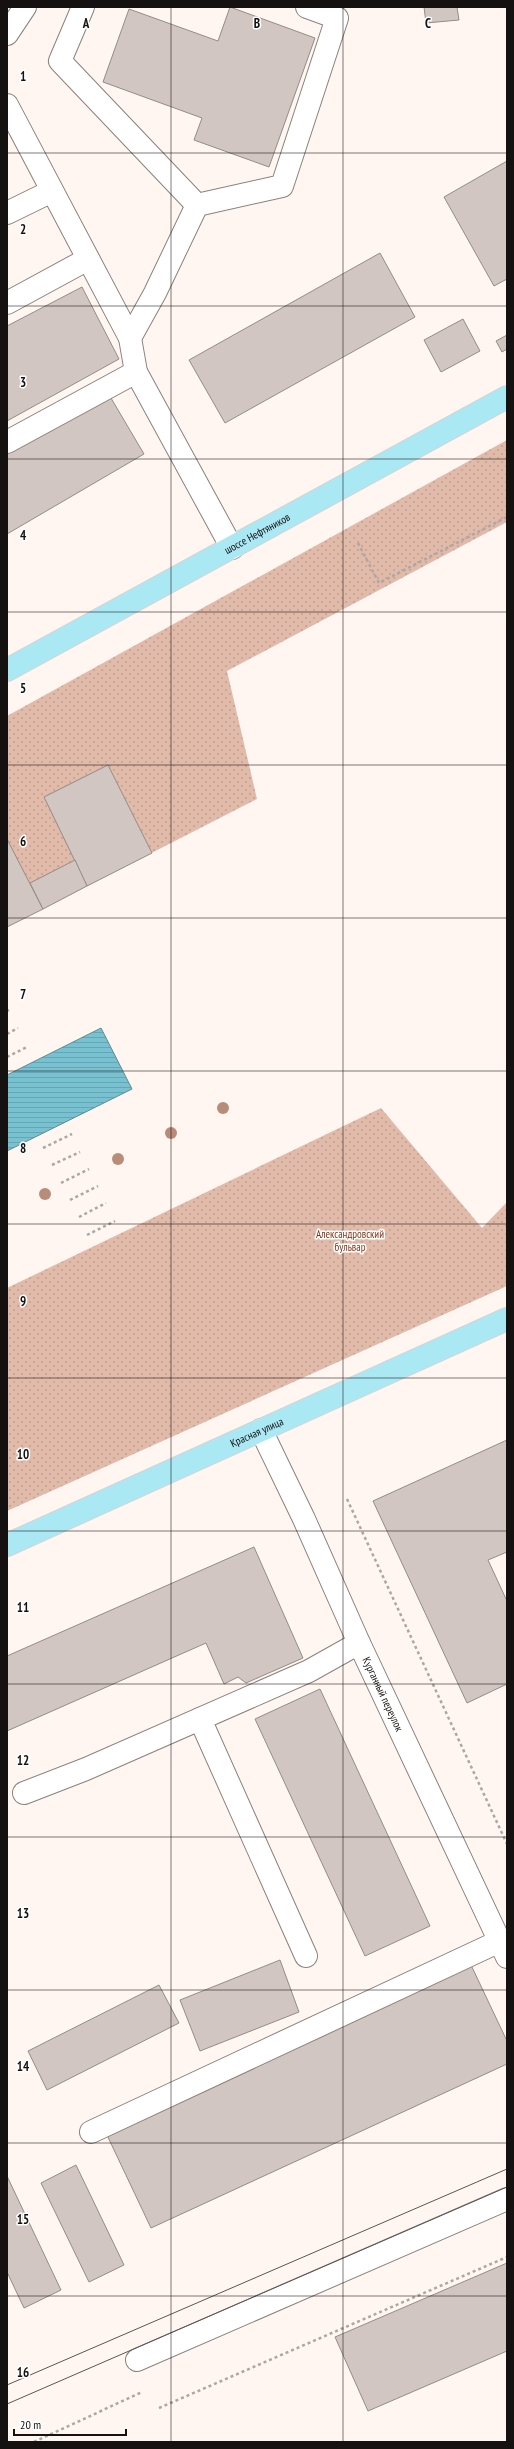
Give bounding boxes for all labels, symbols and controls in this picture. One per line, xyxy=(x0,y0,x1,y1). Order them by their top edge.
text: A xyxy=(82,15,90,32)
text: B xyxy=(254,15,260,32)
text: C xyxy=(425,15,431,32)
text: 1 xyxy=(20,68,26,85)
text: 2 xyxy=(20,221,26,238)
text: 3 xyxy=(20,374,26,391)
street label: шоссе Нефтяников xyxy=(222,510,293,557)
text: 4 xyxy=(20,527,27,544)
text: 5 xyxy=(20,680,26,697)
text: 6 xyxy=(20,833,26,850)
text: 7 xyxy=(20,986,26,1003)
text: 8 xyxy=(20,1140,26,1157)
park label: Александровский бульвар xyxy=(316,1227,384,1254)
text: 9 xyxy=(20,1293,26,1310)
street label: Красная улица xyxy=(228,1414,285,1450)
text: 10 xyxy=(17,1446,29,1463)
text: 11 xyxy=(17,1599,29,1616)
street label: Курганный переулок xyxy=(360,1655,407,1734)
text: 12 xyxy=(17,1752,29,1769)
text: 13 xyxy=(17,1905,29,1922)
text: 14 xyxy=(17,2058,30,2075)
text: 15 xyxy=(17,2211,29,2228)
text: 16 xyxy=(17,2364,29,2381)
scale bar xyxy=(14,2411,126,2437)
text: 20 m xyxy=(20,2417,41,2432)

